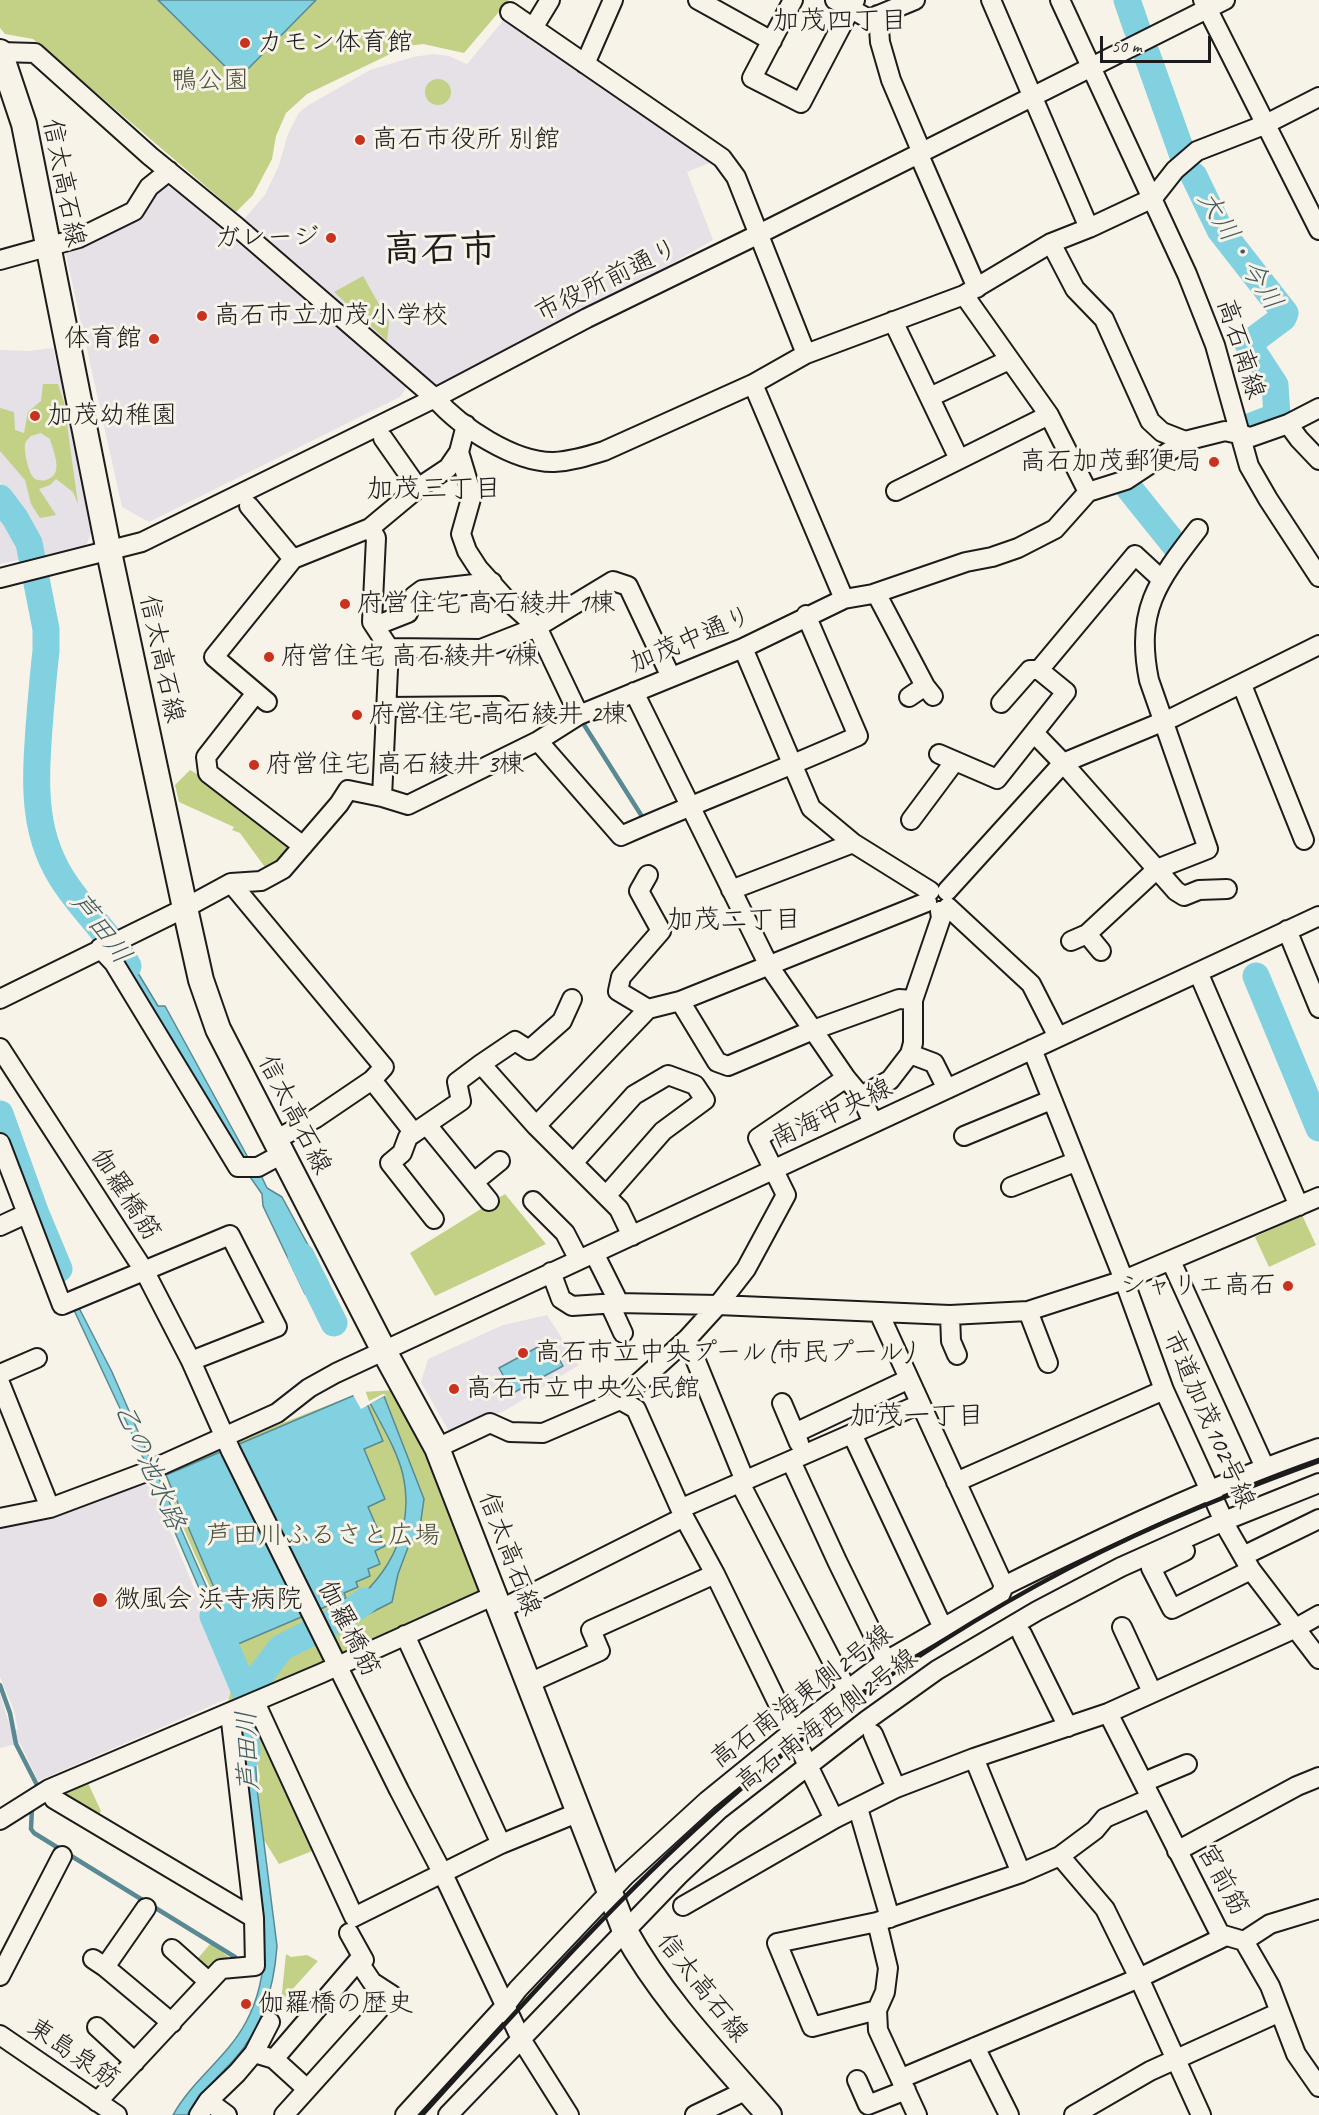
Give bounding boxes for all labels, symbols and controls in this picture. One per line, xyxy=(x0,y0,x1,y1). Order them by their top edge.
district label: 加茂四丁目 xyxy=(773,6,907,38)
scale bar xyxy=(1103,24,1214,62)
place label: カモン体育館 xyxy=(257,27,413,59)
text: 50 m xyxy=(1111,35,1142,57)
marker: カモン体育館 xyxy=(238,36,252,50)
park label: 鴨公園 xyxy=(171,65,249,97)
street label: 信太高石線 xyxy=(35,116,91,250)
place label: 高石市役所 別館 xyxy=(372,124,560,156)
marker: 高石市役所 別館 xyxy=(353,133,367,147)
water label: 大川・今川 xyxy=(1189,185,1289,317)
place label: ガレージ xyxy=(214,222,319,254)
district label: 高石市 xyxy=(383,228,497,274)
marker: ガレージ xyxy=(324,231,338,245)
street label: 市役所前通り xyxy=(530,233,684,329)
street label: 高石南線 xyxy=(1209,295,1271,403)
place label: 高石市立加茂小学校 xyxy=(214,300,448,332)
marker: 高石市立加茂小学校 xyxy=(195,309,209,323)
place label: 体育館 xyxy=(64,323,142,355)
marker: 体育館 xyxy=(147,332,161,346)
place label: 加茂幼稚園 xyxy=(47,400,177,432)
marker: 加茂幼稚園 xyxy=(28,409,42,423)
place label: 高石加茂郵便局 xyxy=(1020,446,1202,478)
marker: 高石加茂郵便局 xyxy=(1207,455,1221,469)
district label: 加茂三丁目 xyxy=(367,474,501,506)
place label: 府営住宅 高石綾井 1棟 xyxy=(357,588,615,620)
street label: 信太高石線 xyxy=(132,592,190,726)
marker: 府営住宅 高石綾井 1棟 xyxy=(338,597,352,611)
street label: 加茂中通り xyxy=(625,600,757,680)
place label: 府営住宅 高石綾井 4棟 xyxy=(281,641,539,673)
marker: 府営住宅 高石綾井 4棟 xyxy=(262,650,276,664)
place label: 府営住宅 高石綾井 2棟 xyxy=(369,699,627,731)
marker: 府営住宅 高石綾井 2棟 xyxy=(350,708,364,722)
place label: 府営住宅 高石綾井 3棟 xyxy=(266,749,524,781)
marker: 府営住宅 高石綾井 3棟 xyxy=(247,758,261,772)
water label: 芦田川 xyxy=(63,887,137,971)
district label: 加茂二丁目 xyxy=(667,905,801,937)
street label: 信太高石線 xyxy=(251,1050,337,1180)
street label: 南海中央線 xyxy=(766,1072,898,1156)
street label: 伽羅橋筋 xyxy=(84,1143,166,1247)
place label: シャリエ高石 xyxy=(1120,1270,1276,1302)
marker: シャリエ高石 xyxy=(1281,1279,1295,1293)
street label: 市道加茂102号線 xyxy=(1155,1326,1261,1514)
place label: 高石市立中央プール(市民プール) xyxy=(535,1337,913,1369)
marker: 高石市立中央プール(市民プール) xyxy=(516,1346,530,1360)
place label: 高石市立中央公民館 xyxy=(466,1373,700,1405)
marker: 高石市立中央公民館 xyxy=(447,1382,461,1396)
water label: 乙の池水路 xyxy=(107,1399,191,1535)
district label: 加茂一丁目 xyxy=(850,1401,984,1433)
street label: 信太高石線 xyxy=(471,1488,547,1620)
park label: 芦田川ふるさと広場 xyxy=(206,1520,440,1552)
street label: 伽羅橋筋 xyxy=(310,1576,386,1682)
place label: 微風会 浜寺病院 xyxy=(114,1584,302,1616)
marker: 微風会 浜寺病院 xyxy=(91,1591,109,1609)
street label: 高石南海東側2号線 xyxy=(705,1618,899,1776)
street label: 高石南海西側2号線 xyxy=(730,1642,924,1800)
water label: 芦田川 xyxy=(231,1710,267,1792)
street label: 宮前筋 xyxy=(1189,1838,1255,1922)
street label: 信太高石線 xyxy=(650,1927,754,2049)
place label: 伽羅橋の歴史 xyxy=(258,1988,414,2020)
marker: 伽羅橋の歴史 xyxy=(239,1997,253,2011)
street label: 東島泉筋 xyxy=(21,2012,125,2096)

